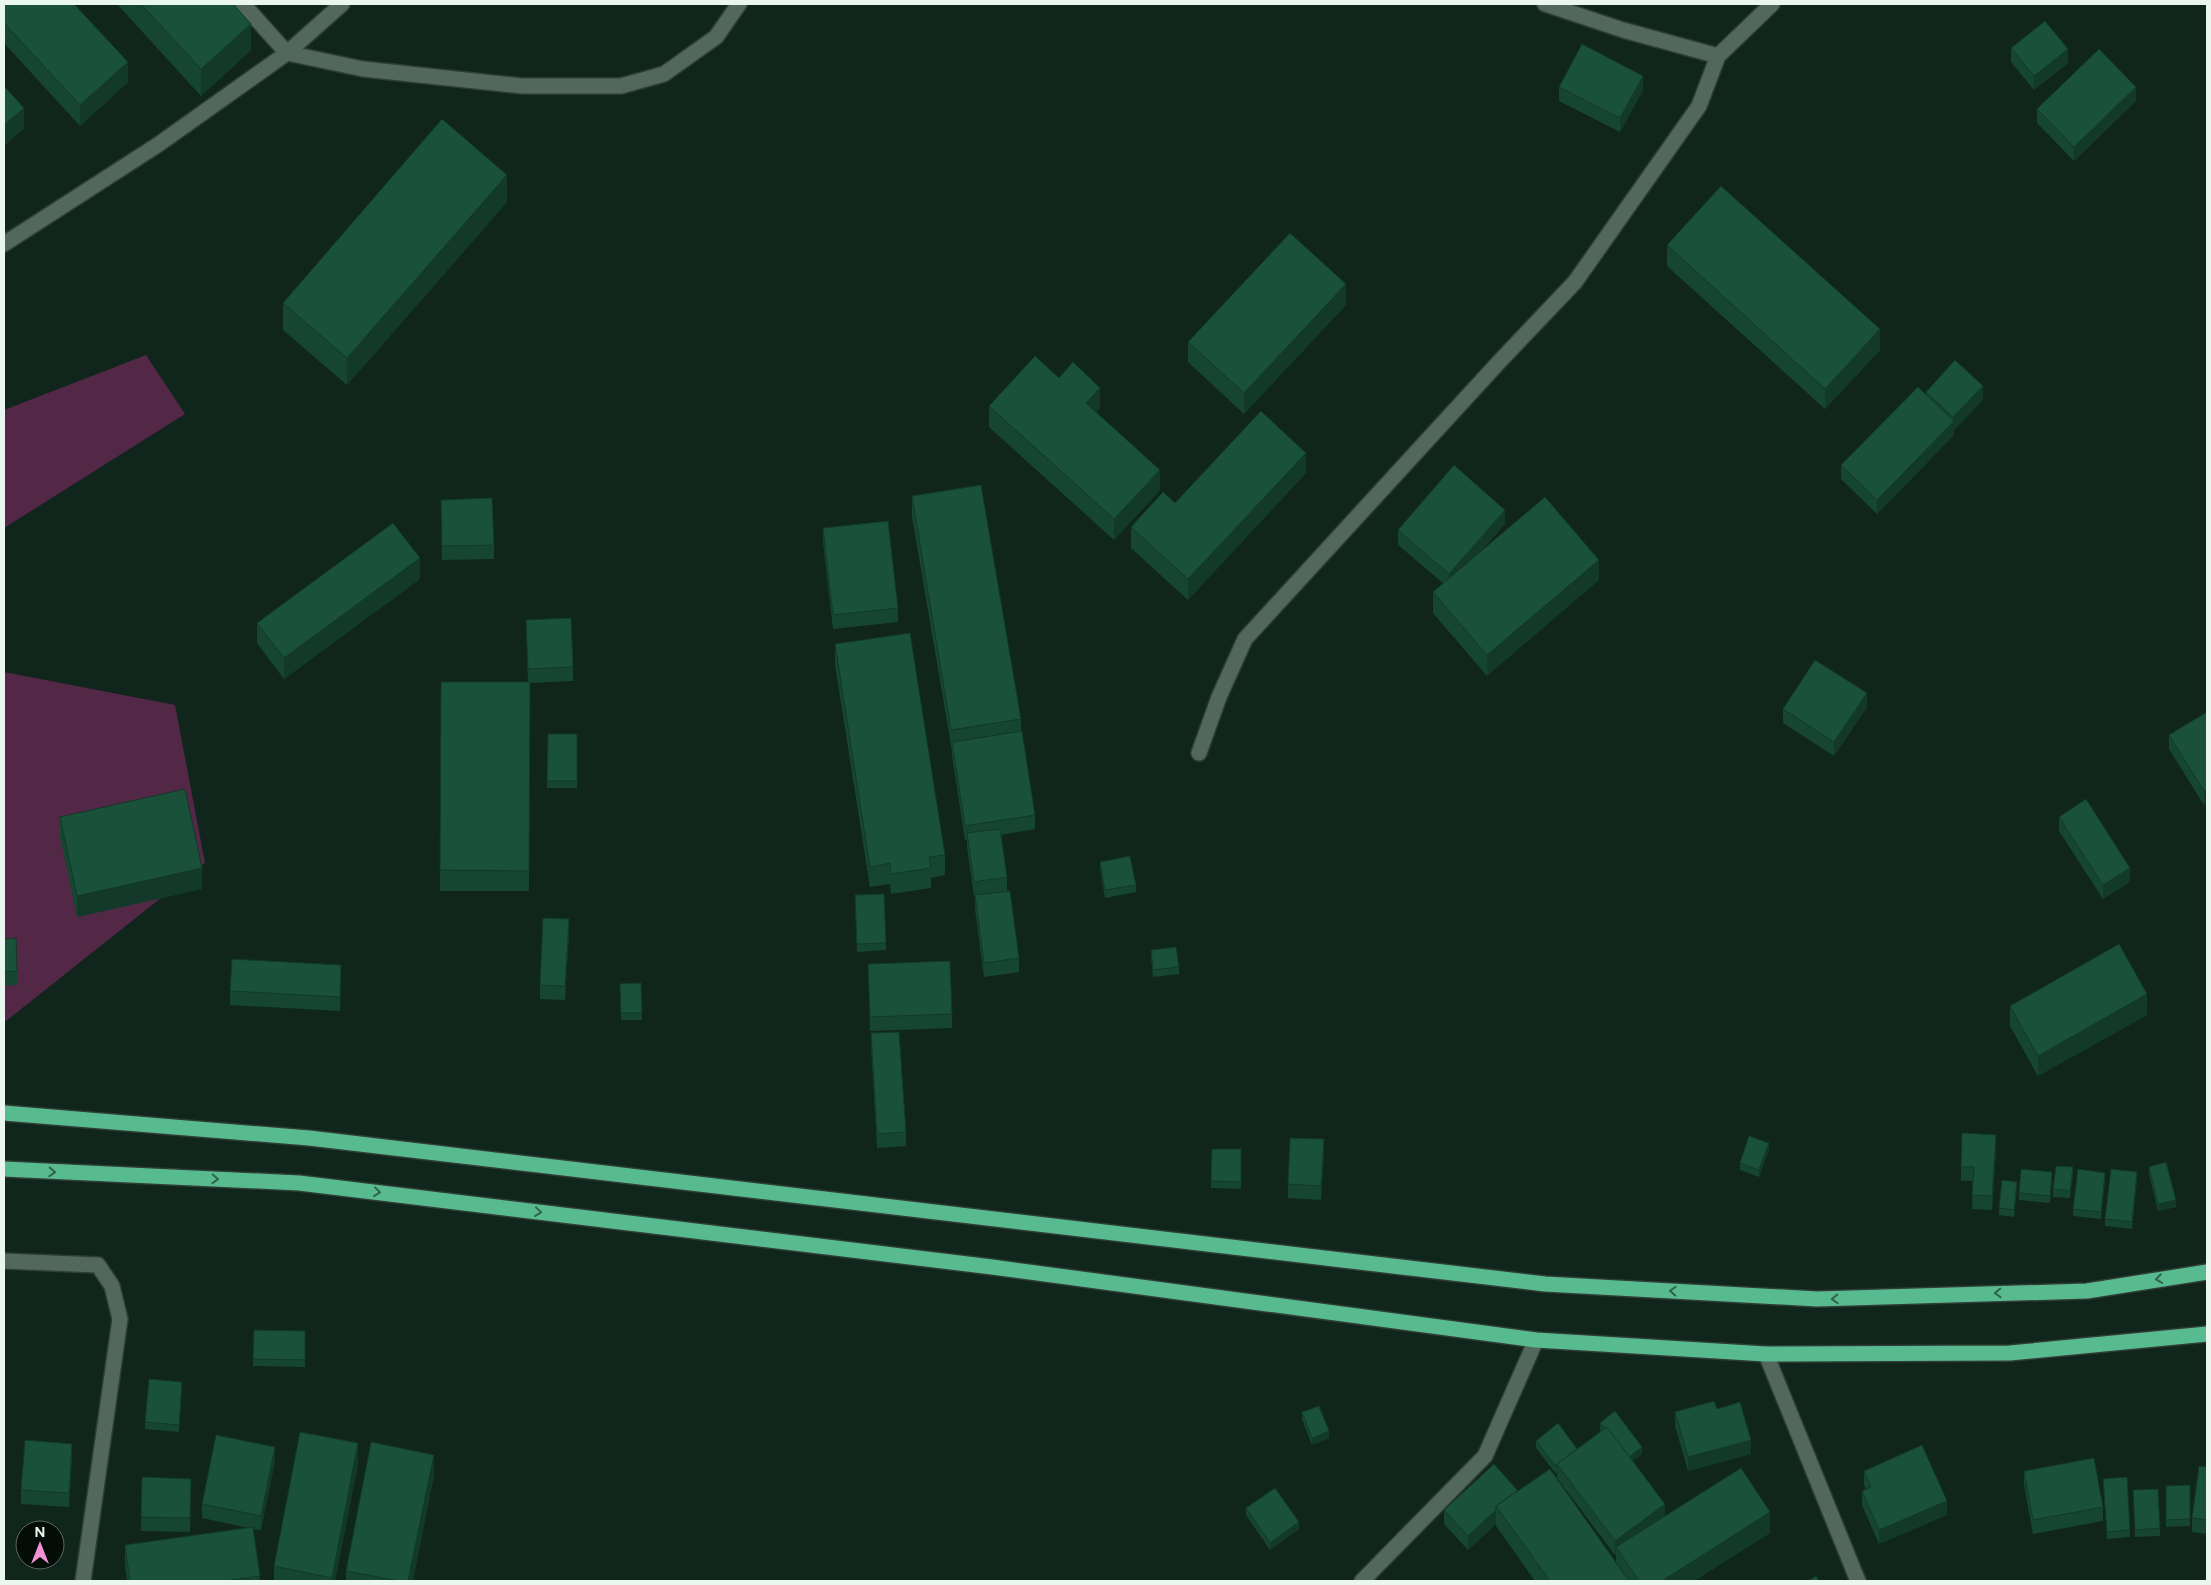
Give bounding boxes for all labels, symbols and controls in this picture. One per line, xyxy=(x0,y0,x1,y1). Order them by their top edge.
one-way arrow xyxy=(49,1166,57,1177)
one-way arrow xyxy=(211,1174,219,1185)
one-way arrow xyxy=(372,1187,381,1197)
one-way arrow xyxy=(534,1206,542,1217)
one-way arrow xyxy=(2155,1274,2163,1284)
one-way arrow xyxy=(1669,1286,1677,1297)
one-way arrow xyxy=(1993,1288,2001,1299)
one-way arrow xyxy=(1831,1293,1839,1304)
north arrow xyxy=(15,1520,65,1570)
text: N xyxy=(35,1524,45,1541)

